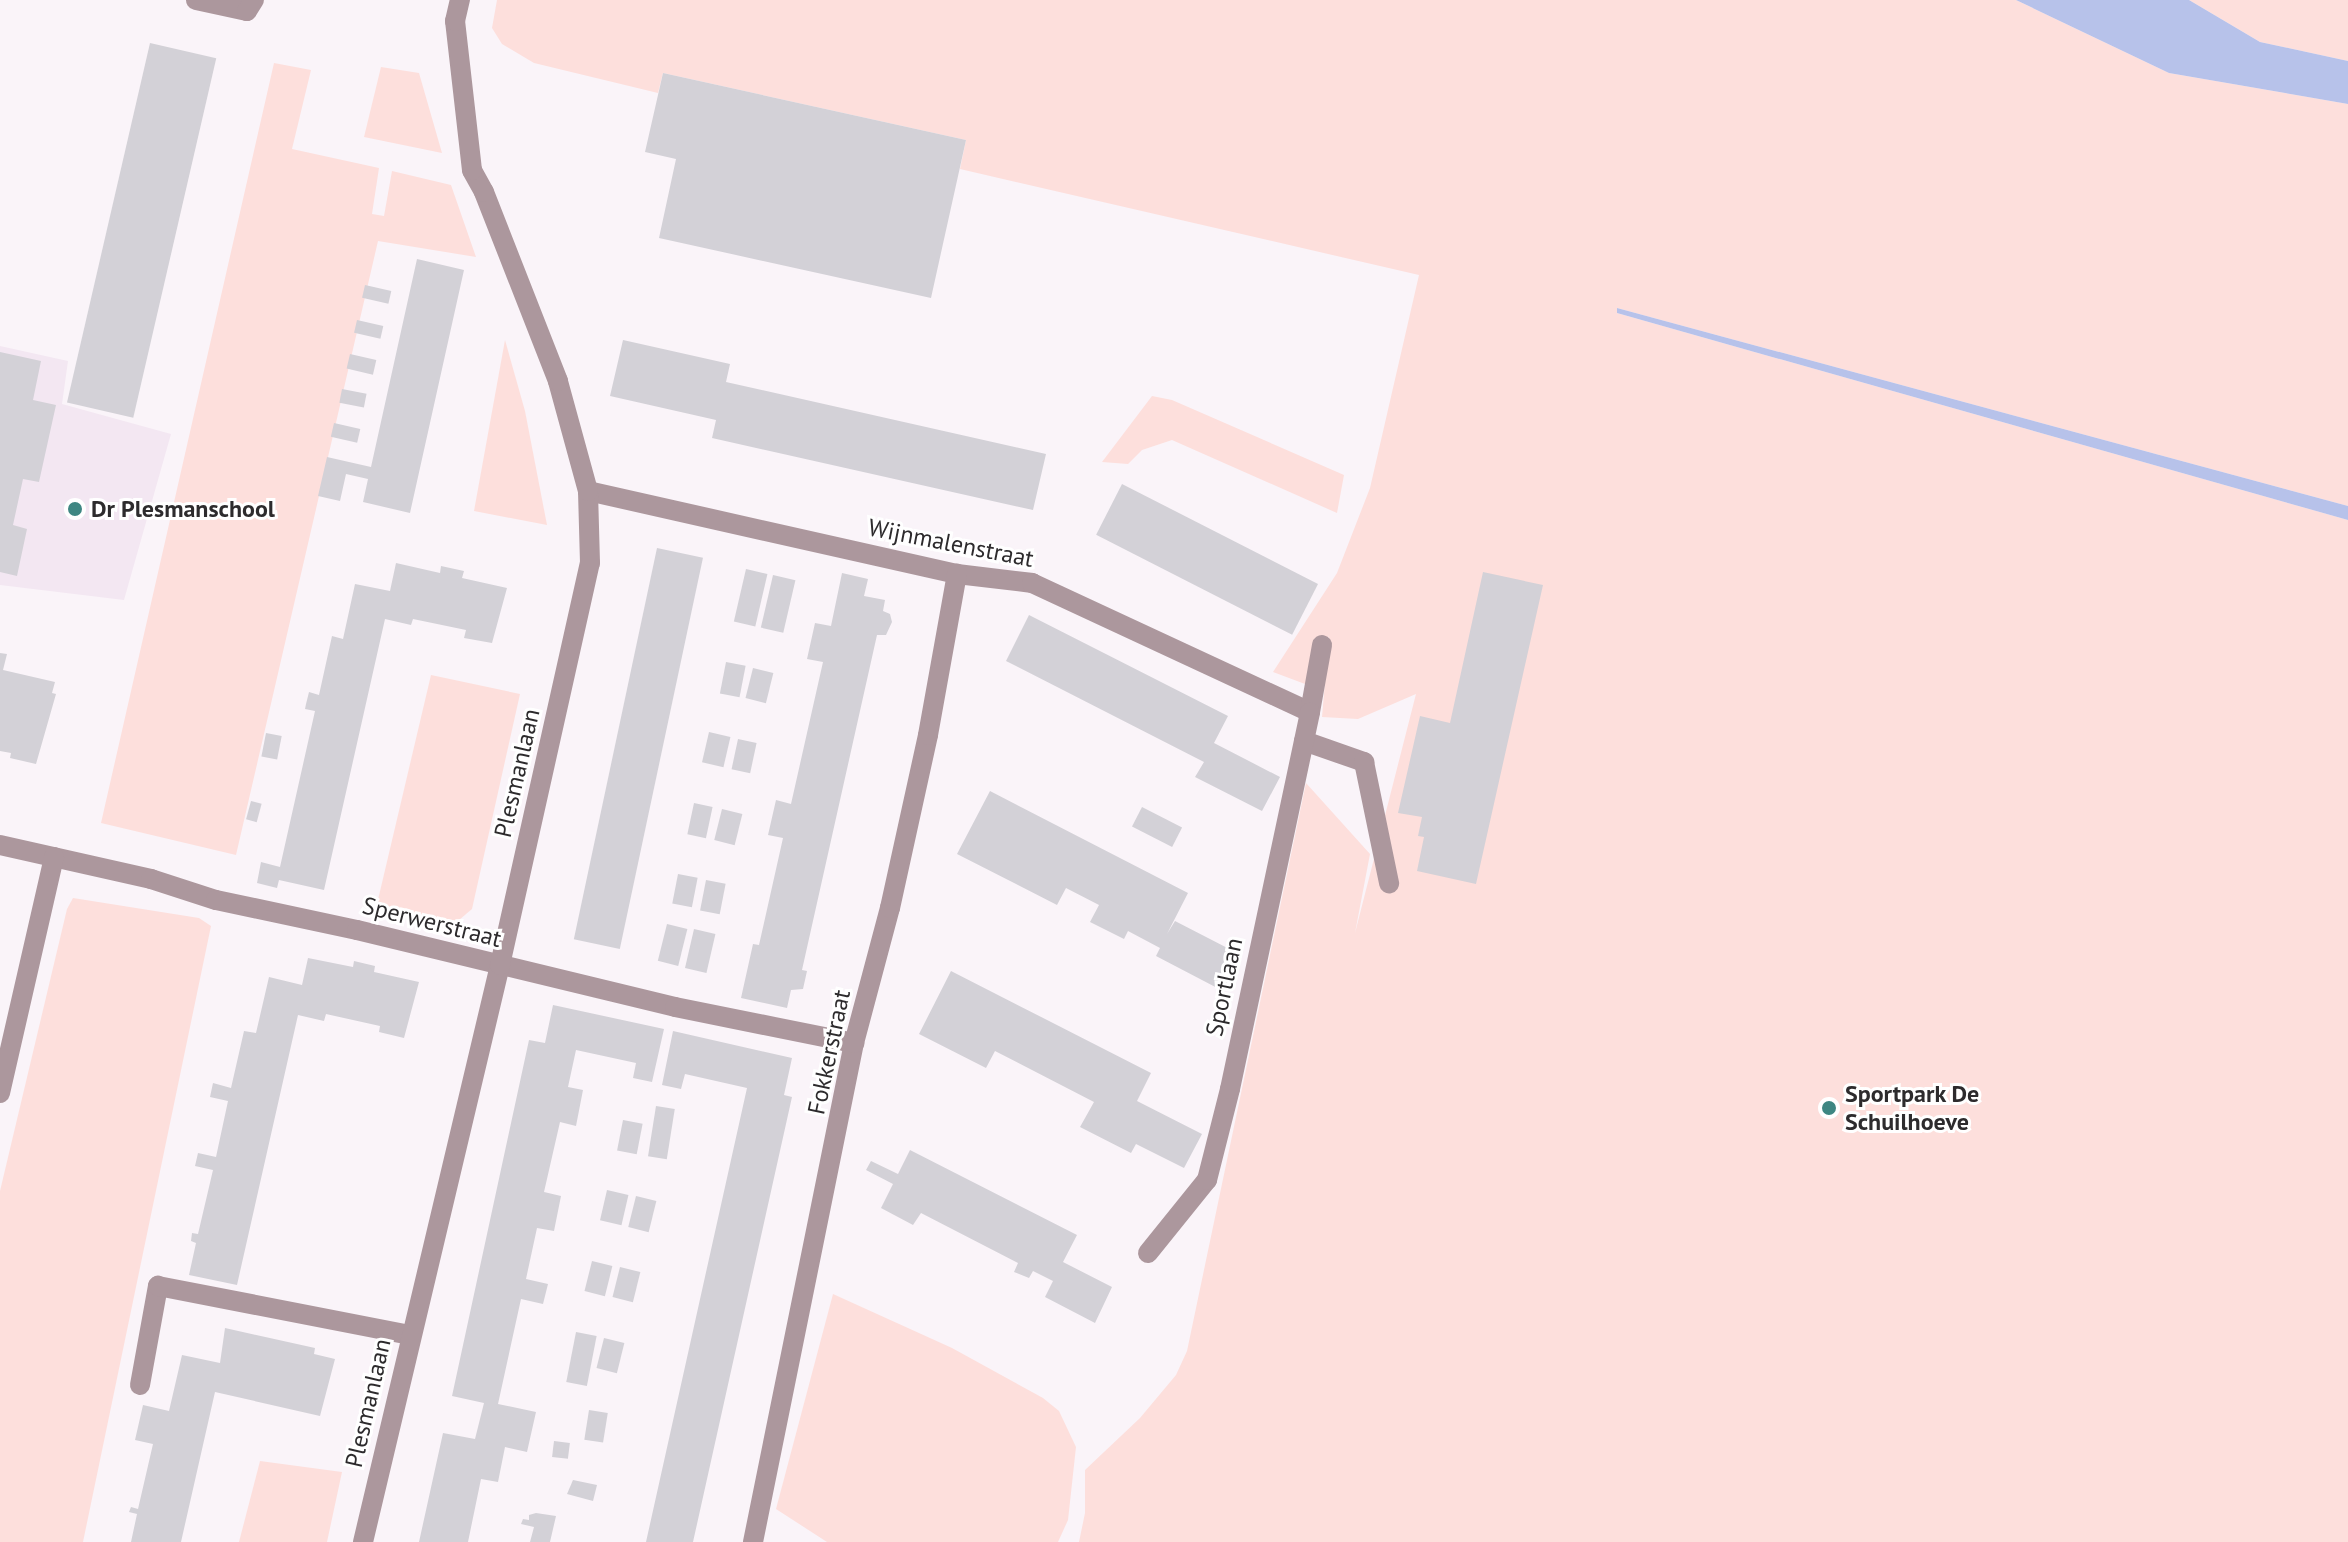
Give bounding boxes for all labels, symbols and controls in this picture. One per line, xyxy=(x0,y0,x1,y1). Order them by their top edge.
place label: Dr Plesmanschool xyxy=(91,495,275,523)
marker: Dr Plesmanschool xyxy=(66,500,84,518)
street label: Wijnmalenstraat xyxy=(866,513,1036,573)
street label: Plesmanlaan xyxy=(488,706,546,840)
street label: Sperwerstraat xyxy=(360,891,504,953)
street label: Sportlaan xyxy=(1200,935,1248,1039)
street label: Fokkerstraat xyxy=(802,987,856,1117)
place label: Sportpark De Schuilhoeve xyxy=(1845,1080,1980,1136)
marker: Sportpark De Schuilhoeve xyxy=(1820,1099,1838,1117)
street label: Plesmanlaan xyxy=(339,1336,397,1470)

